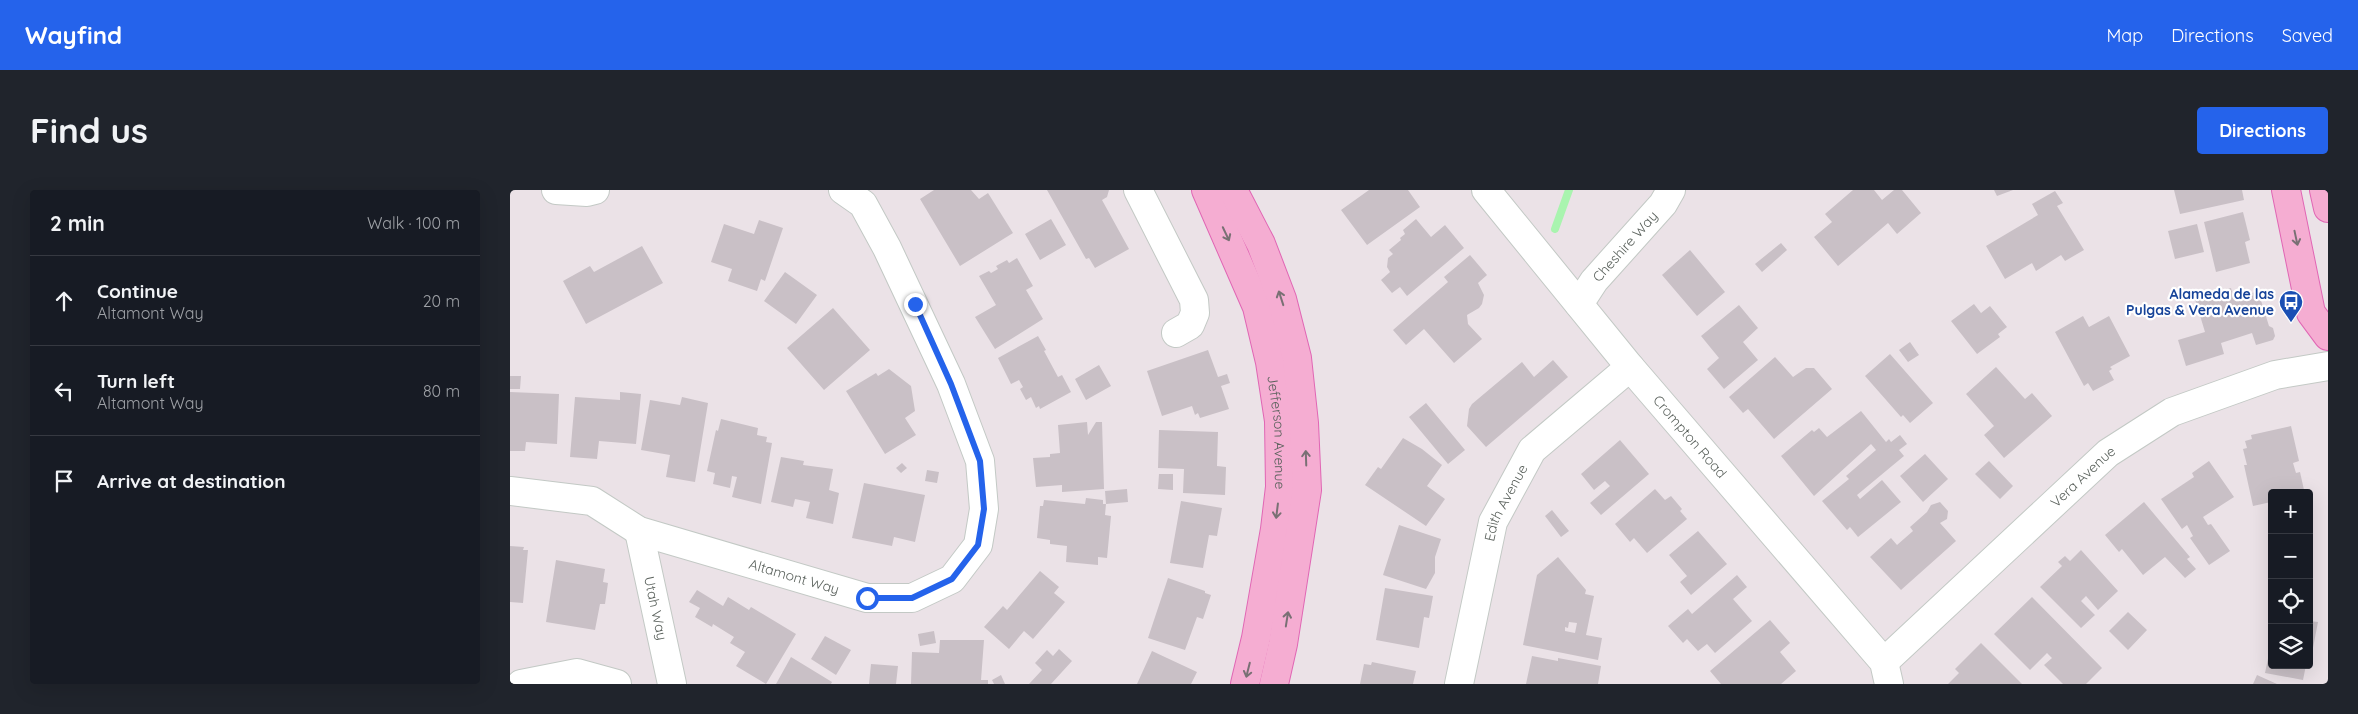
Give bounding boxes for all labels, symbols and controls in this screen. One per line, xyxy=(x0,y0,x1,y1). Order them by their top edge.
text: Wayfind xyxy=(25,20,122,50)
text: Map xyxy=(2106,24,2143,47)
text: Directions xyxy=(2171,24,2254,47)
text: Saved xyxy=(2282,24,2333,47)
button: Directions xyxy=(2197,107,2328,154)
text: Find us xyxy=(30,108,148,152)
street label: Cheshire Way xyxy=(1589,207,1662,286)
text: 2 min xyxy=(50,210,105,236)
text: Walk · 100 m xyxy=(367,213,460,233)
one-way arrow xyxy=(1222,226,1232,241)
one-way arrow xyxy=(2292,229,2301,245)
text: Continue xyxy=(97,279,178,303)
place label: Alameda de las Pulgas & Vera Avenue xyxy=(2126,285,2274,319)
icon: ahead xyxy=(50,287,78,315)
bus stop icon: Alameda de las Pulgas & Vera Avenue xyxy=(2278,289,2304,323)
text: 20 m xyxy=(423,291,460,311)
one-way arrow xyxy=(1276,291,1285,307)
route end xyxy=(904,293,927,316)
text: Altamont Way xyxy=(97,303,204,323)
text: Turn left xyxy=(97,369,175,393)
street label: Jefferson Avenue xyxy=(1263,374,1289,489)
icon: left xyxy=(50,377,78,405)
text: 80 m xyxy=(423,381,460,401)
street label: Crompton Road xyxy=(1649,391,1731,482)
text: Altamont Way xyxy=(97,393,204,413)
street label: Vera Avenue xyxy=(2047,442,2119,511)
one-way arrow xyxy=(1301,450,1310,466)
street label: Edith Avenue xyxy=(1480,461,1532,543)
icon: arrive xyxy=(50,467,78,495)
text: Arrive at destination xyxy=(97,469,286,493)
map controls xyxy=(2268,489,2313,669)
button: + xyxy=(2268,489,2313,534)
one-way arrow xyxy=(1272,502,1282,518)
button: − xyxy=(2268,534,2313,579)
street label: Altamont Way xyxy=(747,555,841,598)
street label: Utah Way xyxy=(640,575,671,642)
button: locate xyxy=(2268,579,2313,624)
route start xyxy=(856,587,879,610)
one-way arrow xyxy=(1283,612,1293,628)
button: layers xyxy=(2268,624,2313,669)
one-way arrow xyxy=(1243,662,1252,678)

